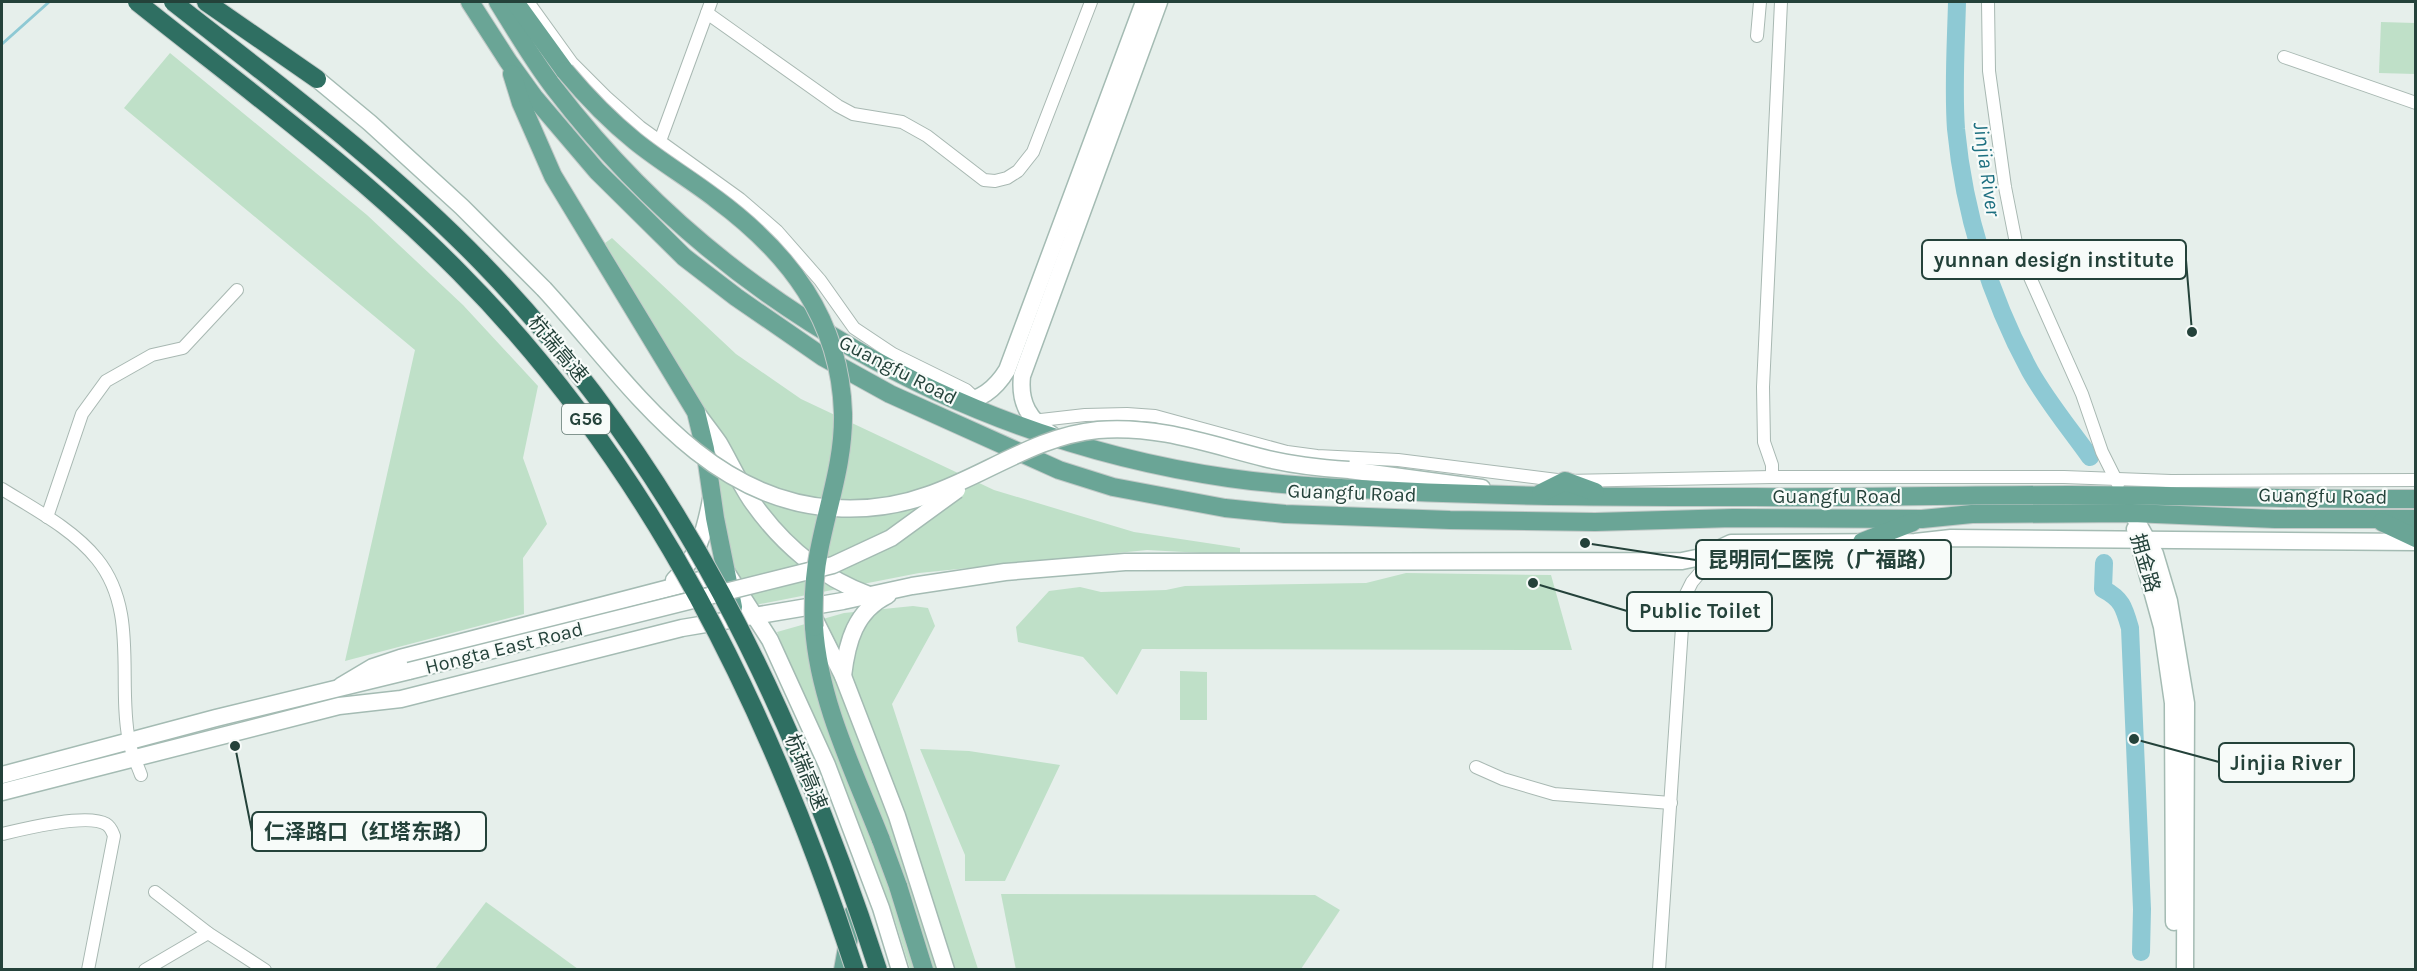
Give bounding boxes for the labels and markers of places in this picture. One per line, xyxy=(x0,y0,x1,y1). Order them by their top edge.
callout: yunnan design institute xyxy=(1922,240,2186,279)
callout: 昆明同仁医院（广福路） xyxy=(1696,540,1951,579)
callout: Public Toilet xyxy=(1627,592,1772,631)
callout: Jinjia River xyxy=(2219,743,2354,782)
callout: 仁泽路口（红塔东路） xyxy=(252,812,486,851)

